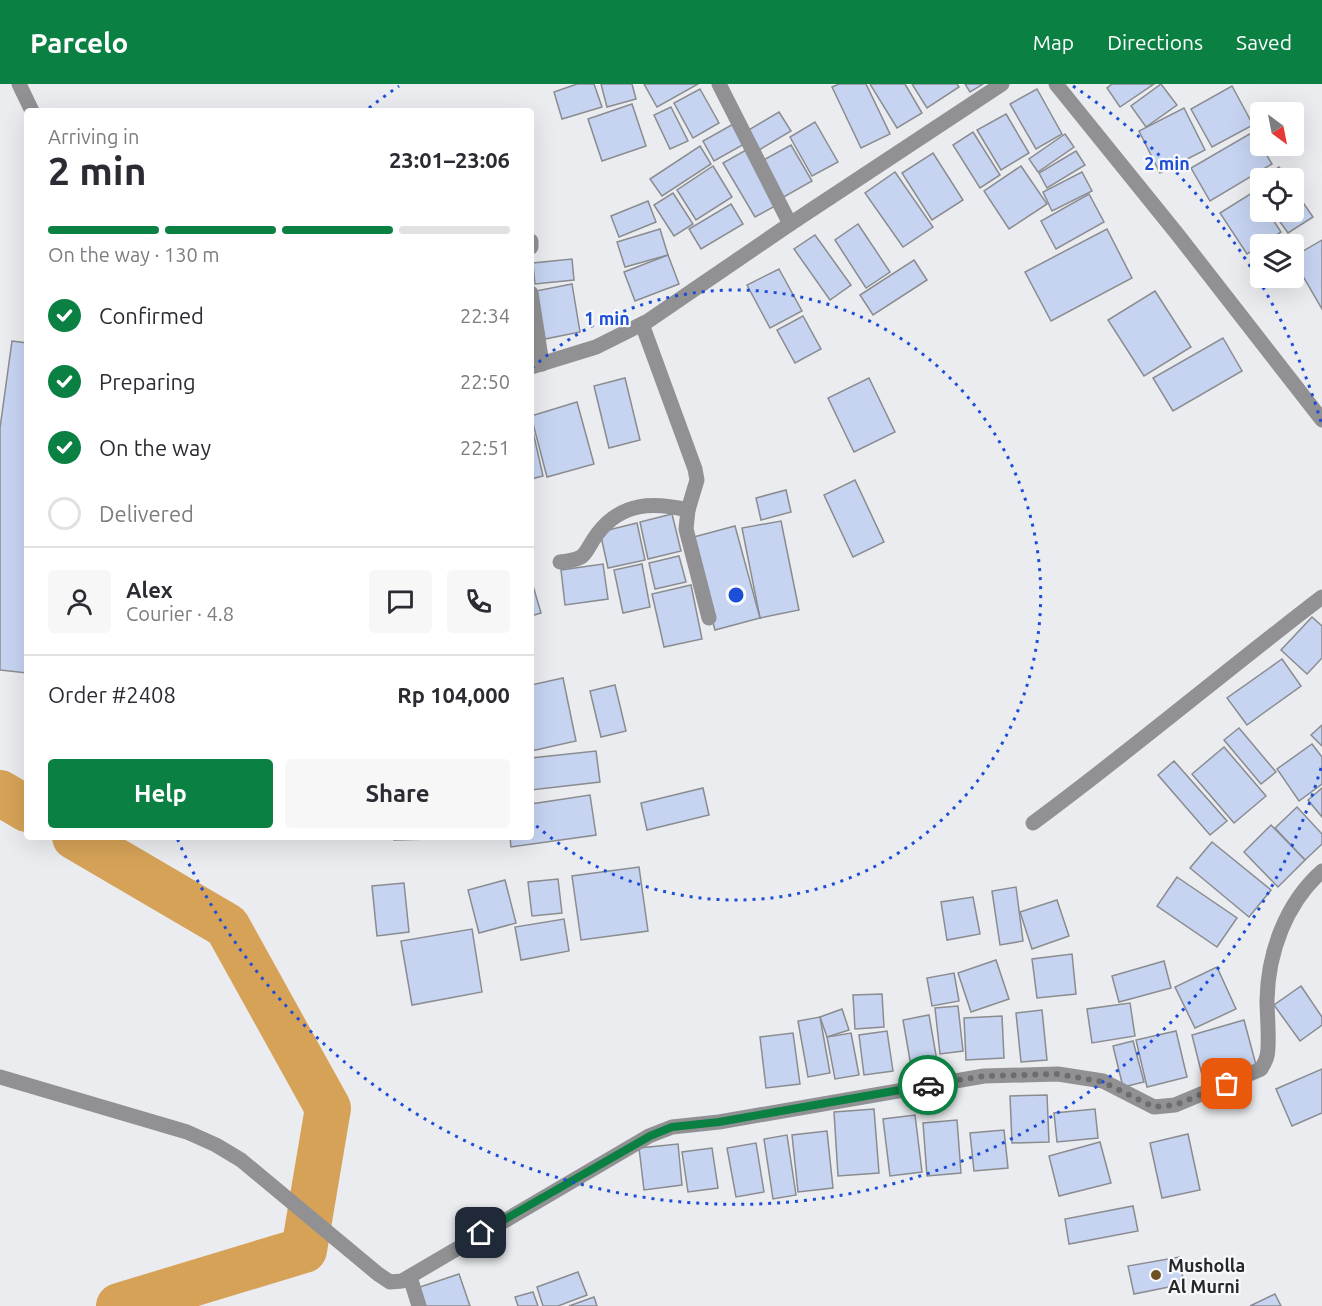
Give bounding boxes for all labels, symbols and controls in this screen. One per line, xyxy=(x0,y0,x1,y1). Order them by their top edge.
text: Parcelo xyxy=(30,27,128,58)
text: Map xyxy=(1033,30,1074,54)
text: Directions xyxy=(1107,30,1203,54)
text: Saved xyxy=(1236,30,1292,54)
north arrow xyxy=(1250,102,1304,156)
map controls xyxy=(1250,102,1304,288)
text: Arriving in xyxy=(48,125,139,148)
text: 23:01–23:06 xyxy=(389,147,510,172)
text: 2 min xyxy=(48,149,147,192)
text: 2 min xyxy=(1144,153,1190,173)
button: locate xyxy=(1250,168,1304,222)
button: layers xyxy=(1250,234,1304,288)
text: On the way · 130 m xyxy=(48,243,220,266)
icon: check xyxy=(48,299,81,332)
text: Confirmed xyxy=(99,303,204,328)
text: 22:34 xyxy=(460,304,510,327)
text: 1 min xyxy=(584,308,630,328)
icon: check xyxy=(48,365,81,398)
text: Preparing xyxy=(99,369,196,394)
text: 22:50 xyxy=(460,370,510,393)
icon: check xyxy=(48,431,81,464)
text: On the way xyxy=(99,435,211,460)
text: 22:51 xyxy=(460,436,510,459)
text: Delivered xyxy=(99,501,194,526)
button: person xyxy=(48,570,111,633)
button: chat xyxy=(369,570,432,633)
button: phone xyxy=(447,570,510,633)
text: Alex xyxy=(126,577,173,602)
centre of rings xyxy=(726,585,746,605)
text: Courier · 4.8 xyxy=(126,602,234,625)
text: Order #2408 xyxy=(48,682,176,707)
text: Rp 104,000 xyxy=(397,682,510,707)
button: Help xyxy=(48,759,273,828)
button: Share xyxy=(285,759,510,828)
courier xyxy=(898,1055,958,1115)
pin xyxy=(1201,1058,1252,1109)
icon: bag xyxy=(1210,1067,1243,1100)
icon: car xyxy=(912,1069,945,1102)
pin xyxy=(455,1207,506,1258)
icon: home xyxy=(464,1216,497,1249)
place label: Musholla Al Murni xyxy=(1168,1255,1245,1296)
marker: Musholla Al Murni xyxy=(1149,1268,1163,1282)

